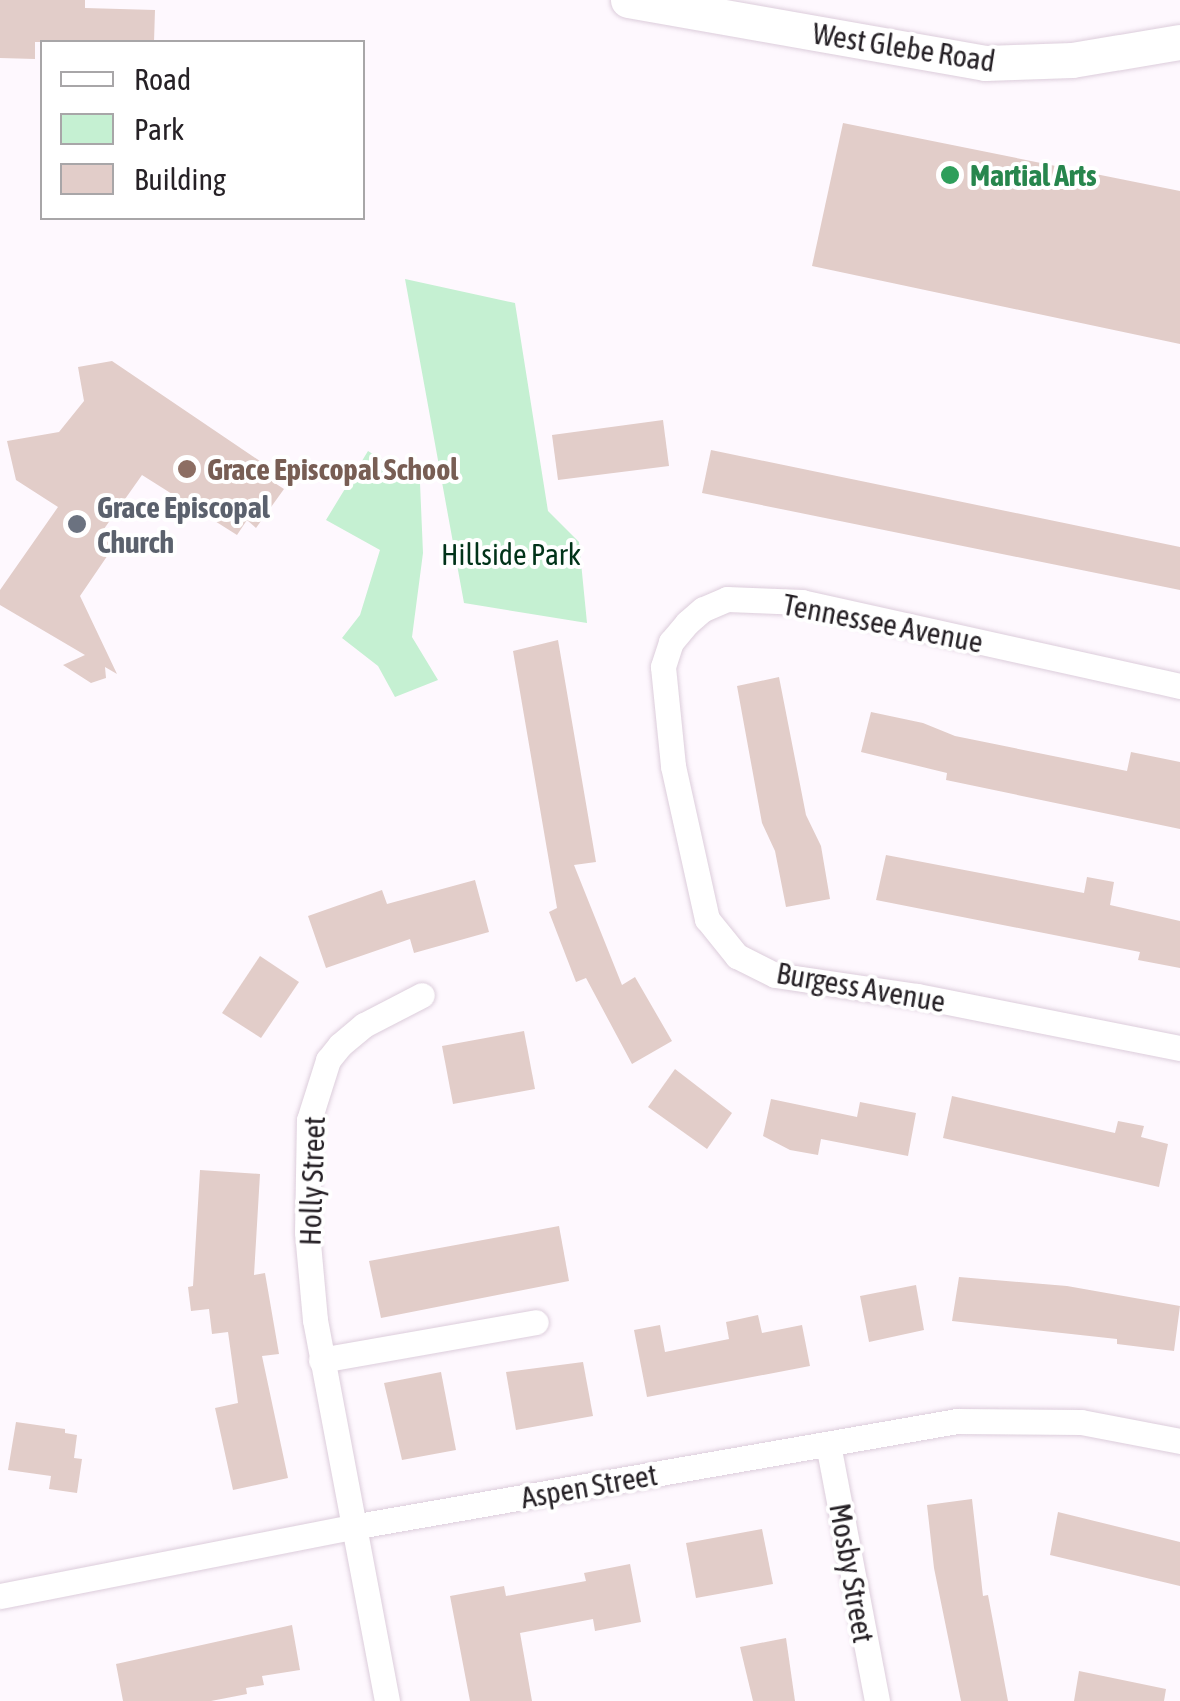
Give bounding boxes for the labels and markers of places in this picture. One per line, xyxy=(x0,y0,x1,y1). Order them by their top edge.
place label: Martial Arts xyxy=(970,157,1097,193)
marker: Martial Arts xyxy=(939,164,961,186)
place label: Grace Episcopal School xyxy=(207,451,458,487)
marker: Grace Episcopal School xyxy=(176,458,198,480)
place label: Grace Episcopal Church xyxy=(97,489,270,560)
marker: Grace Episcopal Church xyxy=(66,513,88,535)

